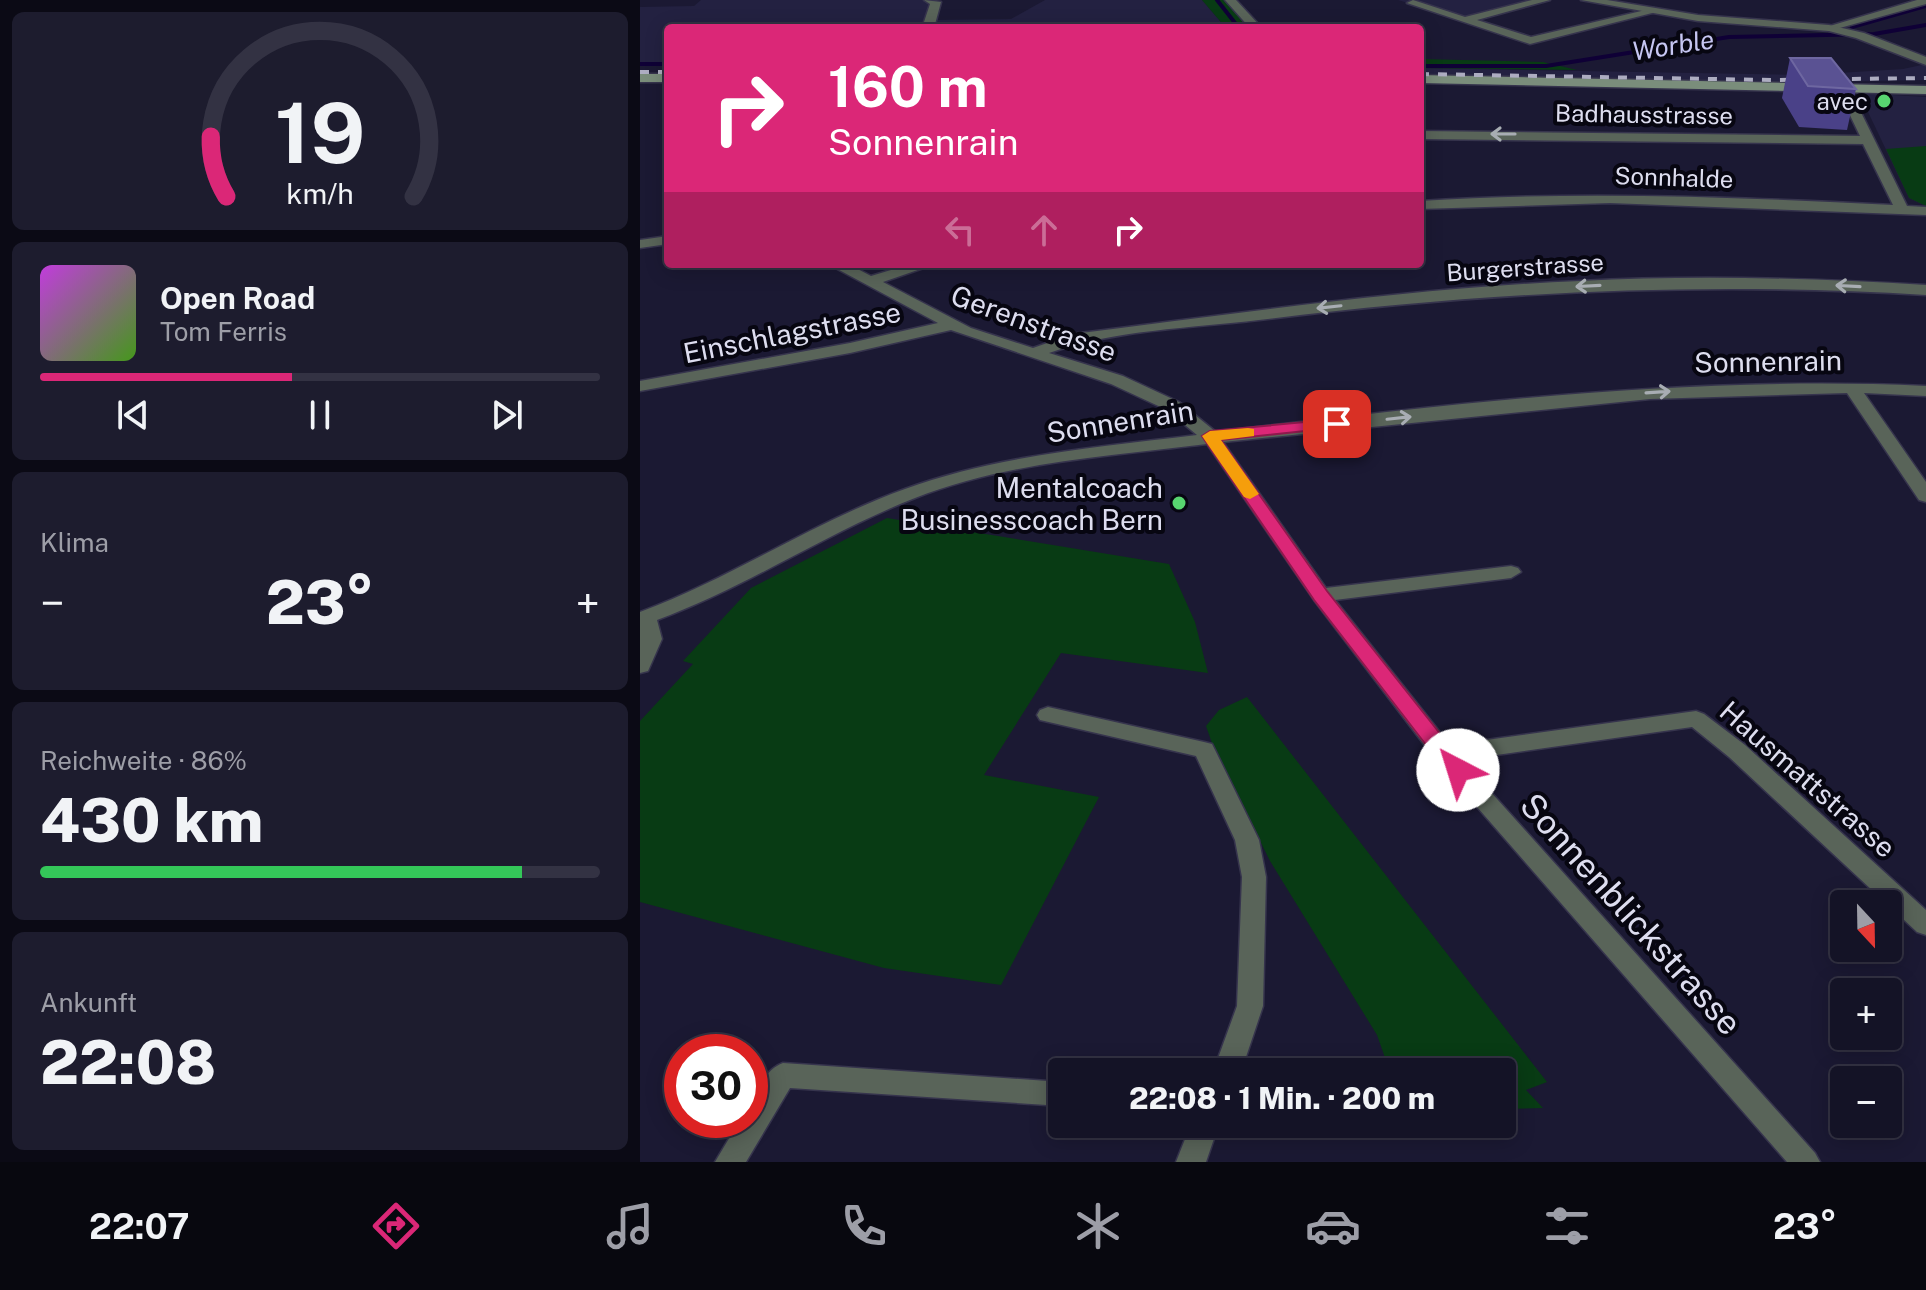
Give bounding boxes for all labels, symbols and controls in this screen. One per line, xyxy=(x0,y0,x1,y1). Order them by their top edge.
water label: Worble xyxy=(1630,23,1716,67)
text: 160 m xyxy=(828,54,988,120)
icon: right xyxy=(696,56,800,160)
text: 19 xyxy=(275,84,365,182)
place label: avec xyxy=(1817,87,1868,115)
marker: avec xyxy=(1875,92,1893,110)
street label: Badhausstrasse xyxy=(1555,98,1733,130)
text: Sonnenrain xyxy=(828,121,1018,163)
one-way arrow xyxy=(1490,126,1517,142)
street label: Sonnhalde xyxy=(1614,161,1734,193)
text: km/h xyxy=(286,177,354,210)
icon: left xyxy=(938,208,982,252)
icon: ahead xyxy=(1022,208,1066,252)
icon: right xyxy=(1106,208,1150,252)
street label: Burgerstrasse xyxy=(1445,248,1605,286)
street label: Gerenstrasse xyxy=(947,278,1121,368)
one-way arrow xyxy=(1575,279,1602,294)
one-way arrow xyxy=(1835,279,1862,294)
text: Open Road xyxy=(160,280,315,316)
street label: Einschlagstrasse xyxy=(680,295,904,369)
one-way arrow xyxy=(1316,299,1343,314)
text: Tom Ferris xyxy=(160,316,287,347)
street label: Sonnenrain xyxy=(1694,343,1842,379)
one-way arrow xyxy=(1644,384,1671,399)
pin xyxy=(1303,390,1371,458)
icon: previous xyxy=(111,393,155,437)
icon: pause xyxy=(298,393,342,437)
icon: next xyxy=(485,393,529,437)
street label: Sonnenrain xyxy=(1044,393,1196,449)
icon: arrive xyxy=(1315,402,1359,446)
one-way arrow xyxy=(1385,410,1412,425)
place label: Mentalcoach Businesscoach Bern xyxy=(900,471,1163,536)
marker: Mentalcoach Businesscoach Bern xyxy=(1170,494,1188,512)
text: Klima xyxy=(40,527,109,558)
text: 23° xyxy=(266,567,374,638)
text: − xyxy=(40,577,64,629)
text: + xyxy=(576,577,600,629)
street label: Hausmattstrasse xyxy=(1714,694,1902,864)
position arrow xyxy=(1416,728,1500,812)
text: Reichweite · 86% xyxy=(40,745,247,776)
text: 430 km xyxy=(40,785,263,856)
street label: Sonnenblickstrasse xyxy=(1512,785,1750,1043)
north arrow xyxy=(1830,890,1902,962)
map controls xyxy=(1830,890,1902,1138)
button: + xyxy=(1830,978,1902,1050)
text: Ankunft xyxy=(40,987,137,1018)
text: 22:08 xyxy=(40,1027,216,1098)
speed limit sign: 30 xyxy=(664,1034,768,1138)
button: − xyxy=(1830,1066,1902,1138)
text: 22:08 · 1 Min. · 200 m xyxy=(1129,1080,1435,1116)
icon: directions xyxy=(368,1198,424,1254)
icon: music xyxy=(602,1198,658,1254)
icon: phone xyxy=(836,1198,892,1254)
icon: climate xyxy=(1070,1198,1126,1254)
icon: car xyxy=(1305,1198,1361,1254)
icon: filters xyxy=(1539,1198,1595,1254)
text: 22:07 xyxy=(89,1205,190,1247)
text: 23° xyxy=(1773,1205,1837,1247)

